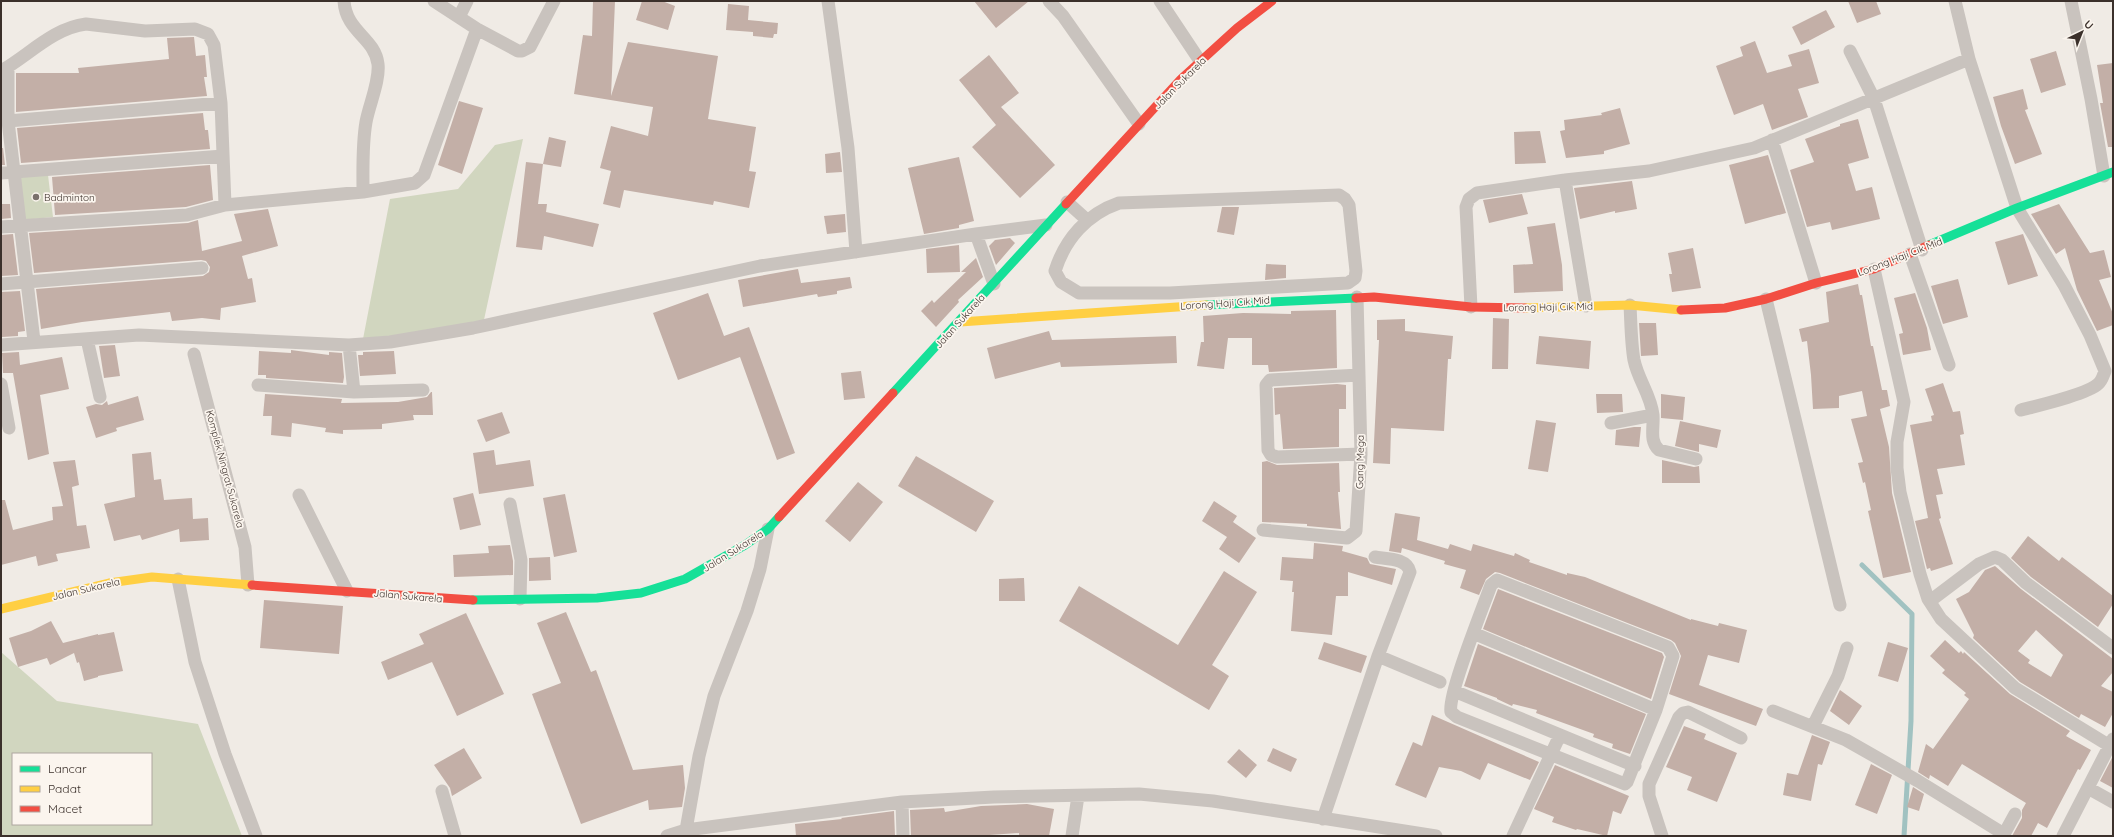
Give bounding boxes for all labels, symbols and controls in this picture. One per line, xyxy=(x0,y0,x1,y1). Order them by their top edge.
north arrow xyxy=(2062,12,2102,52)
text: U xyxy=(2081,17,2096,32)
street label: Jalan Sukarela xyxy=(1151,54,1209,112)
place label: Badminton xyxy=(44,191,95,204)
marker: Badminton xyxy=(31,192,41,202)
street label: Lorong Haji Cik Mid xyxy=(1856,235,1944,279)
street label: Jalan Sukarela xyxy=(932,291,988,351)
street label: Lorong Haji Cik Mid xyxy=(1180,293,1270,313)
street label: Lorong Haji Cik Mid xyxy=(1503,300,1593,314)
street label: Komplek Ningrat Sukarela xyxy=(203,409,247,529)
street label: Gang Mega xyxy=(1353,435,1367,489)
street label: Jalan Sukarela xyxy=(700,527,766,575)
street label: Jalan Sukarela xyxy=(51,575,121,603)
street label: Jalan Sukarela xyxy=(373,587,443,605)
legend xyxy=(12,753,152,825)
text: Lancar xyxy=(48,761,87,776)
text: Padat xyxy=(48,781,81,796)
text: Macet xyxy=(48,801,82,816)

